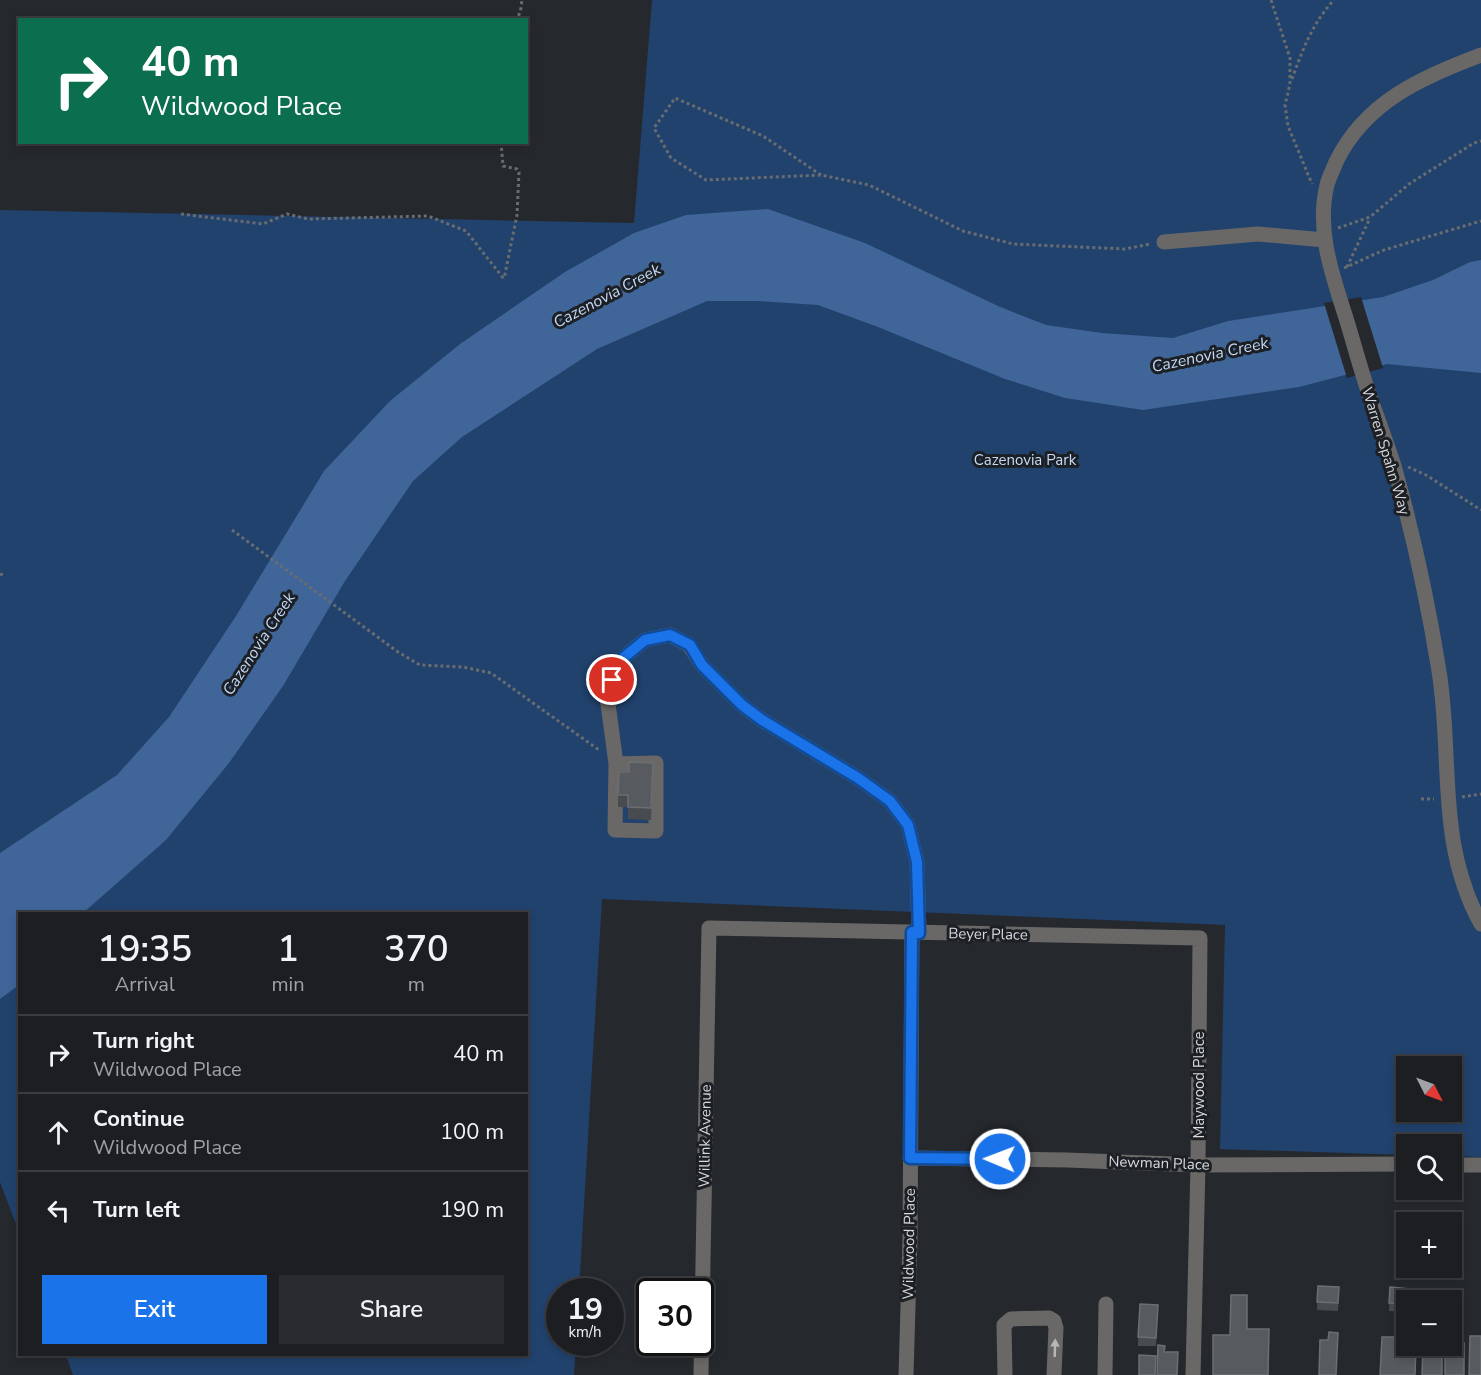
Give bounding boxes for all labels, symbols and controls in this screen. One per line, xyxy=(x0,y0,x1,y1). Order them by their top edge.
text: 40 m xyxy=(141,34,240,91)
icon: right xyxy=(42,42,120,120)
text: Wildwood Place xyxy=(141,88,342,125)
water label: Cazenovia Creek xyxy=(549,258,665,334)
water label: Cazenovia Creek xyxy=(1150,332,1271,378)
street label: Warren Spahn Way xyxy=(1357,385,1415,518)
park label: Cazenovia Park xyxy=(974,450,1077,470)
water label: Cazenovia Creek xyxy=(217,587,301,700)
pin xyxy=(586,654,637,705)
icon: arrive xyxy=(595,663,628,696)
street label: Beyer Place xyxy=(948,923,1028,945)
text: 19:35 xyxy=(97,925,192,974)
text: 1 xyxy=(277,925,299,974)
text: 370 xyxy=(384,925,449,974)
text: Arrival xyxy=(115,971,175,998)
text: min xyxy=(272,971,305,998)
text: m xyxy=(408,971,425,998)
text: Turn right xyxy=(93,1026,194,1056)
street label: Maywood Place xyxy=(1189,1031,1209,1139)
icon: right xyxy=(42,1038,75,1071)
text: 40 m xyxy=(453,1039,504,1069)
text: Wildwood Place xyxy=(93,1056,242,1083)
north arrow xyxy=(1396,1056,1462,1122)
map controls xyxy=(1396,1056,1462,1356)
street label: Willink Avenue xyxy=(694,1084,716,1188)
text: Continue xyxy=(93,1104,184,1134)
icon: ahead xyxy=(42,1116,75,1149)
text: 100 m xyxy=(440,1117,504,1147)
position arrow xyxy=(968,1127,1032,1191)
text: Wildwood Place xyxy=(93,1134,242,1161)
button: search xyxy=(1396,1134,1462,1200)
street label: Newman Place xyxy=(1108,1151,1210,1175)
street label: Wildwood Place xyxy=(898,1188,920,1300)
icon: left xyxy=(42,1194,75,1227)
text: Turn left xyxy=(93,1195,180,1225)
text: 190 m xyxy=(440,1195,504,1225)
button: + xyxy=(1396,1212,1462,1278)
button: Exit xyxy=(42,1275,267,1344)
button: Share xyxy=(279,1275,504,1344)
speed limit sign: 30 xyxy=(636,1278,714,1356)
text: 19 xyxy=(567,1289,603,1330)
button: − xyxy=(1396,1290,1462,1356)
text: km/h xyxy=(568,1322,602,1342)
one-way arrow xyxy=(1050,1339,1060,1358)

